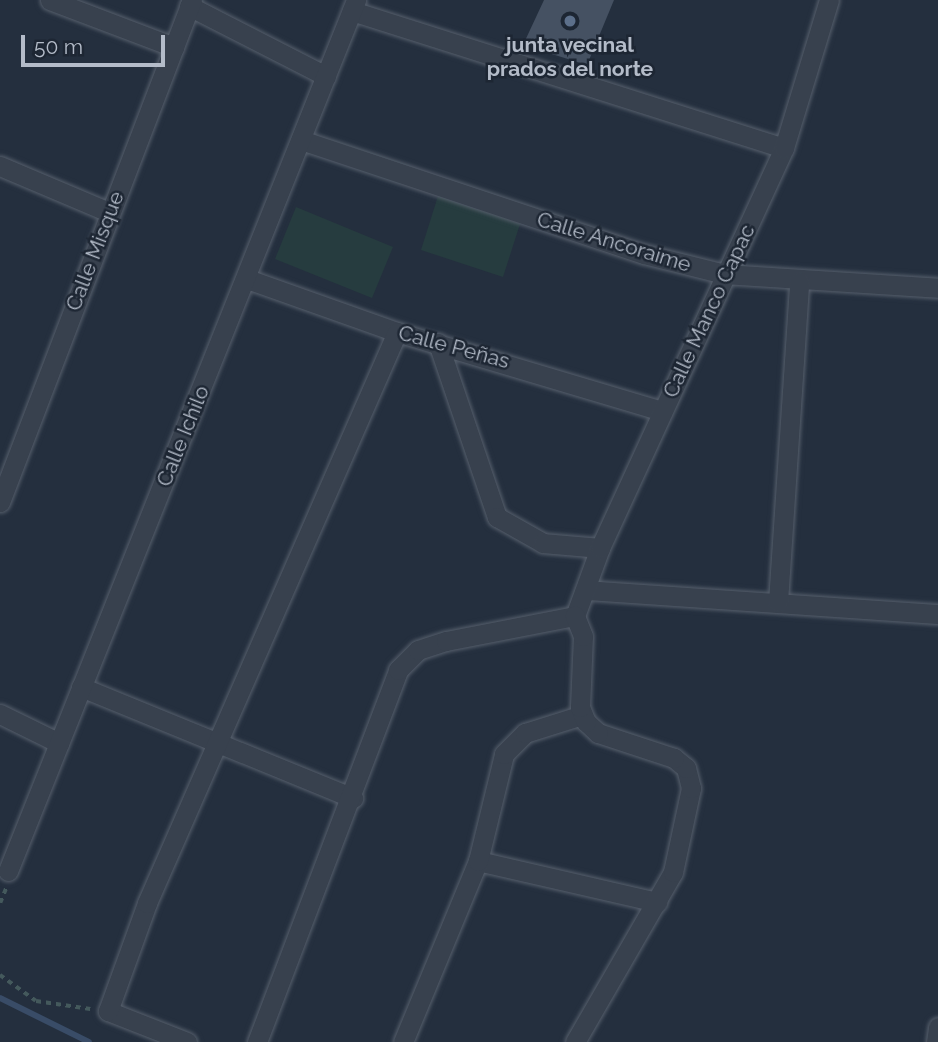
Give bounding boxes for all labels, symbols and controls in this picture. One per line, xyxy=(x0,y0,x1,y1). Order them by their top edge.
marker: junta vecinal prados del norte xyxy=(562,13,578,29)
scale bar xyxy=(24,21,168,65)
place label: junta vecinal prados del norte xyxy=(487,32,653,82)
text: 50 m xyxy=(34,34,83,59)
street label: Calle Misque xyxy=(61,188,129,314)
street label: Calle Ancoraime xyxy=(534,207,694,277)
street label: Calle Manco Capac xyxy=(658,220,760,402)
street label: Calle Peñas xyxy=(396,320,512,374)
street label: Calle Ichilo xyxy=(151,382,215,490)

